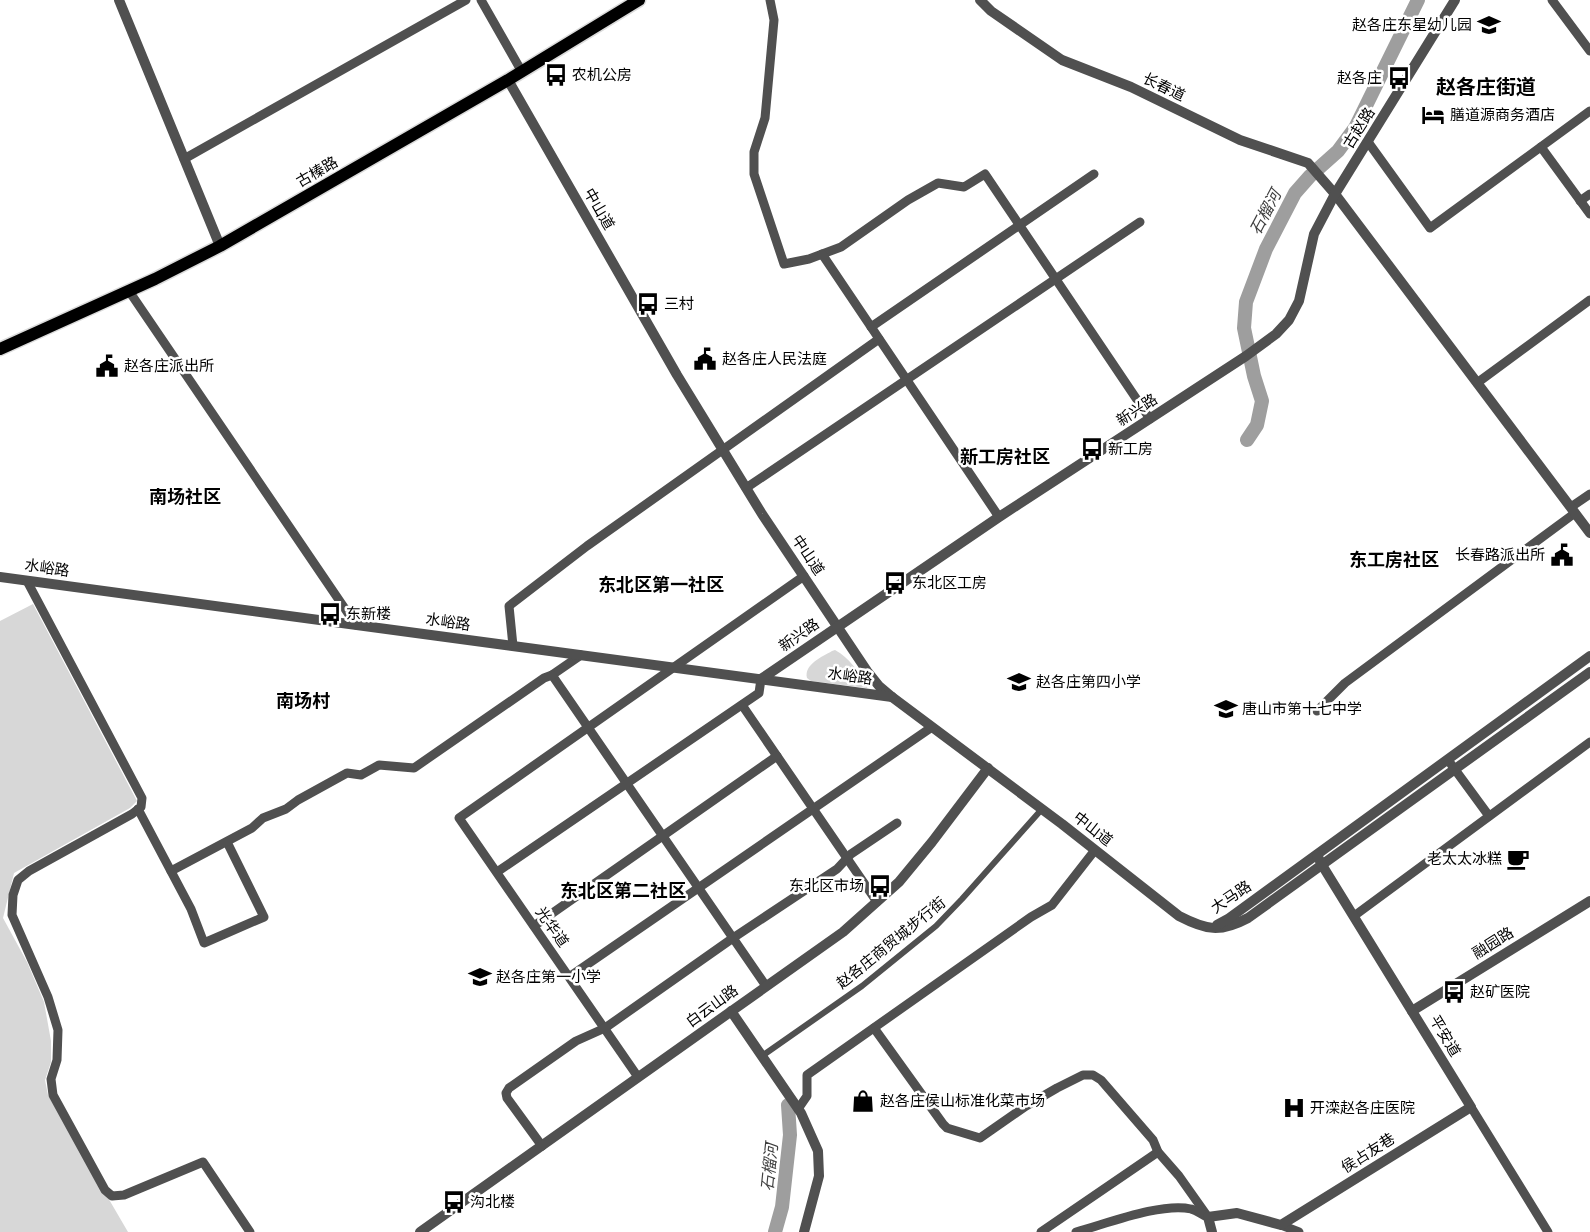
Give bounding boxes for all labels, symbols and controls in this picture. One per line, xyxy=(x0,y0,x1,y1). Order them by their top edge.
school or university icon: 赵各庄东星幼儿园 xyxy=(1476,12,1502,38)
place label: 赵各庄东星幼儿园 xyxy=(1352,16,1472,33)
bus stop icon: 农机公房 xyxy=(543,62,569,88)
bus stop icon: 赵各庄 xyxy=(1386,65,1412,91)
place label: 农机公房 xyxy=(572,66,632,83)
street label: 长春道 xyxy=(1140,69,1188,104)
place label: 赵各庄 xyxy=(1337,69,1382,86)
district label: 赵各庄街道 xyxy=(1436,75,1536,98)
hotel icon: 膳道源商务酒店 xyxy=(1420,102,1446,128)
street label: 古赵路 xyxy=(1339,104,1378,151)
place label: 膳道源商务酒店 xyxy=(1450,106,1555,123)
street label: 古榛路 xyxy=(293,153,340,190)
water label: 石榴河 xyxy=(1246,184,1286,237)
street label: 中山道 xyxy=(581,185,618,232)
bus stop icon: 三村 xyxy=(635,291,661,317)
place label: 三村 xyxy=(664,295,694,312)
public building icon: 赵各庄人民法庭 xyxy=(692,346,718,372)
place label: 赵各庄人民法庭 xyxy=(722,350,827,367)
public building icon: 赵各庄派出所 xyxy=(94,353,120,379)
place label: 赵各庄派出所 xyxy=(124,357,214,374)
street label: 新兴路 xyxy=(1113,390,1160,429)
bus stop icon: 新工房 xyxy=(1079,436,1105,462)
place label: 新工房 xyxy=(1108,440,1153,457)
district label: 新工房社区 xyxy=(960,446,1050,466)
district label: 南场社区 xyxy=(149,486,221,506)
street label: 中山道 xyxy=(789,531,828,578)
public building icon: 长春路派出所 xyxy=(1549,542,1575,568)
place label: 长春路派出所 xyxy=(1455,546,1545,563)
district label: 东工房社区 xyxy=(1349,549,1439,569)
street label: 水峪路 xyxy=(24,556,71,579)
bus stop icon: 东北区工房 xyxy=(882,570,908,596)
district label: 东北区第一社区 xyxy=(598,574,724,594)
place label: 东北区工房 xyxy=(912,574,987,591)
bus stop icon: 东新楼 xyxy=(317,601,343,627)
place label: 东新楼 xyxy=(346,605,391,622)
street label: 水峪路 xyxy=(425,610,472,633)
street label: 新兴路 xyxy=(775,615,822,654)
street label: 水峪路 xyxy=(827,664,874,687)
school or university icon: 赵各庄第四小学 xyxy=(1006,669,1032,695)
place label: 赵各庄第四小学 xyxy=(1036,673,1141,690)
district label: 南场村 xyxy=(276,690,330,710)
school or university icon: 唐山市第十七中学 xyxy=(1213,696,1239,722)
place label: 唐山市第十七中学 xyxy=(1242,700,1362,717)
street label: 中山道 xyxy=(1070,808,1116,849)
cafe icon: 老太太冰糕 xyxy=(1505,846,1531,872)
place label: 老太太冰糕 xyxy=(1427,850,1502,867)
bus stop icon: 东北区市场 xyxy=(867,873,893,899)
place label: 东北区市场 xyxy=(789,877,864,894)
street label: 大马路 xyxy=(1207,877,1254,916)
district label: 东北区第二社区 xyxy=(560,880,686,900)
street label: 赵各庄商贸城步行街 xyxy=(833,894,948,992)
street label: 光华道 xyxy=(533,903,572,950)
street label: 融园路 xyxy=(1469,923,1516,962)
school or university icon: 赵各庄第一小学 xyxy=(467,964,493,990)
place label: 赵各庄第一小学 xyxy=(496,968,601,985)
bus stop icon: 赵矿医院 xyxy=(1441,979,1467,1005)
street label: 白云山路 xyxy=(682,981,741,1030)
place label: 赵矿医院 xyxy=(1470,983,1530,1000)
street label: 平安道 xyxy=(1427,1012,1464,1059)
shop icon: 赵各庄侯山标准化菜市场 xyxy=(850,1088,876,1114)
place label: 赵各庄侯山标准化菜市场 xyxy=(880,1092,1045,1109)
hospital icon: 开滦赵各庄医院 xyxy=(1281,1095,1307,1121)
place label: 开滦赵各庄医院 xyxy=(1310,1099,1415,1116)
street label: 侯占友巷 xyxy=(1338,1129,1398,1176)
water label: 石榴河 xyxy=(758,1139,781,1192)
bus stop icon: 沟北楼 xyxy=(441,1189,467,1215)
place label: 沟北楼 xyxy=(470,1193,515,1210)

